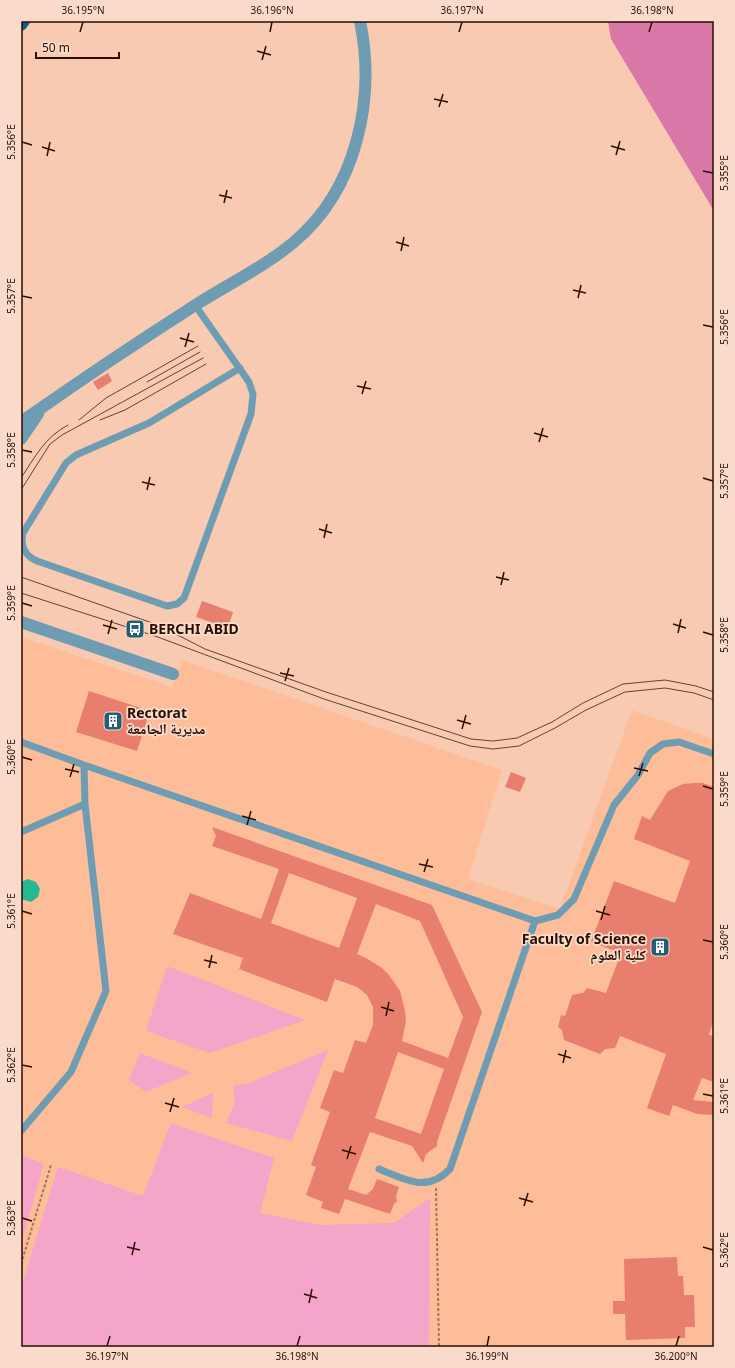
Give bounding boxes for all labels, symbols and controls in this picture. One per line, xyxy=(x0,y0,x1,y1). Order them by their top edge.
text: 36.195°N xyxy=(61,3,105,17)
text: 36.196°N xyxy=(250,3,294,17)
text: 36.197°N xyxy=(440,3,484,17)
text: 36.198°N xyxy=(630,3,674,17)
scale bar xyxy=(36,34,119,60)
text: 50 m xyxy=(42,39,70,56)
text: 5.356°E xyxy=(4,124,18,160)
text: 5.355°E xyxy=(717,155,731,191)
text: 5.357°E xyxy=(4,278,18,314)
text: 5.356°E xyxy=(717,309,731,345)
text: 5.358°E xyxy=(4,432,18,468)
text: 5.357°E xyxy=(717,463,731,499)
text: 5.359°E xyxy=(4,585,18,621)
text: 5.358°E xyxy=(717,617,731,653)
bus stop icon: BERCHI ABID xyxy=(124,618,146,640)
place label: BERCHI ABID xyxy=(149,619,239,638)
place label: Rectorat مديرية الجامعة xyxy=(127,703,205,738)
building icon: Rectorat مديرية الجامعة xyxy=(102,710,124,732)
text: 5.360°E xyxy=(4,739,18,775)
text: 5.359°E xyxy=(717,771,731,807)
text: 5.361°E xyxy=(4,893,18,929)
text: 5.360°E xyxy=(717,924,731,960)
place label: Faculty of Science كلية العلوم xyxy=(522,929,646,965)
building icon: Faculty of Science كلية العلوم xyxy=(649,936,671,958)
text: 5.362°E xyxy=(4,1047,18,1083)
text: 5.361°E xyxy=(717,1078,731,1114)
text: 5.363°E xyxy=(4,1200,18,1236)
text: 5.362°E xyxy=(717,1232,731,1268)
text: 36.197°N xyxy=(85,1349,129,1363)
text: 36.198°N xyxy=(275,1349,319,1363)
text: 36.199°N xyxy=(465,1349,509,1363)
text: 36.200°N xyxy=(654,1349,698,1363)

